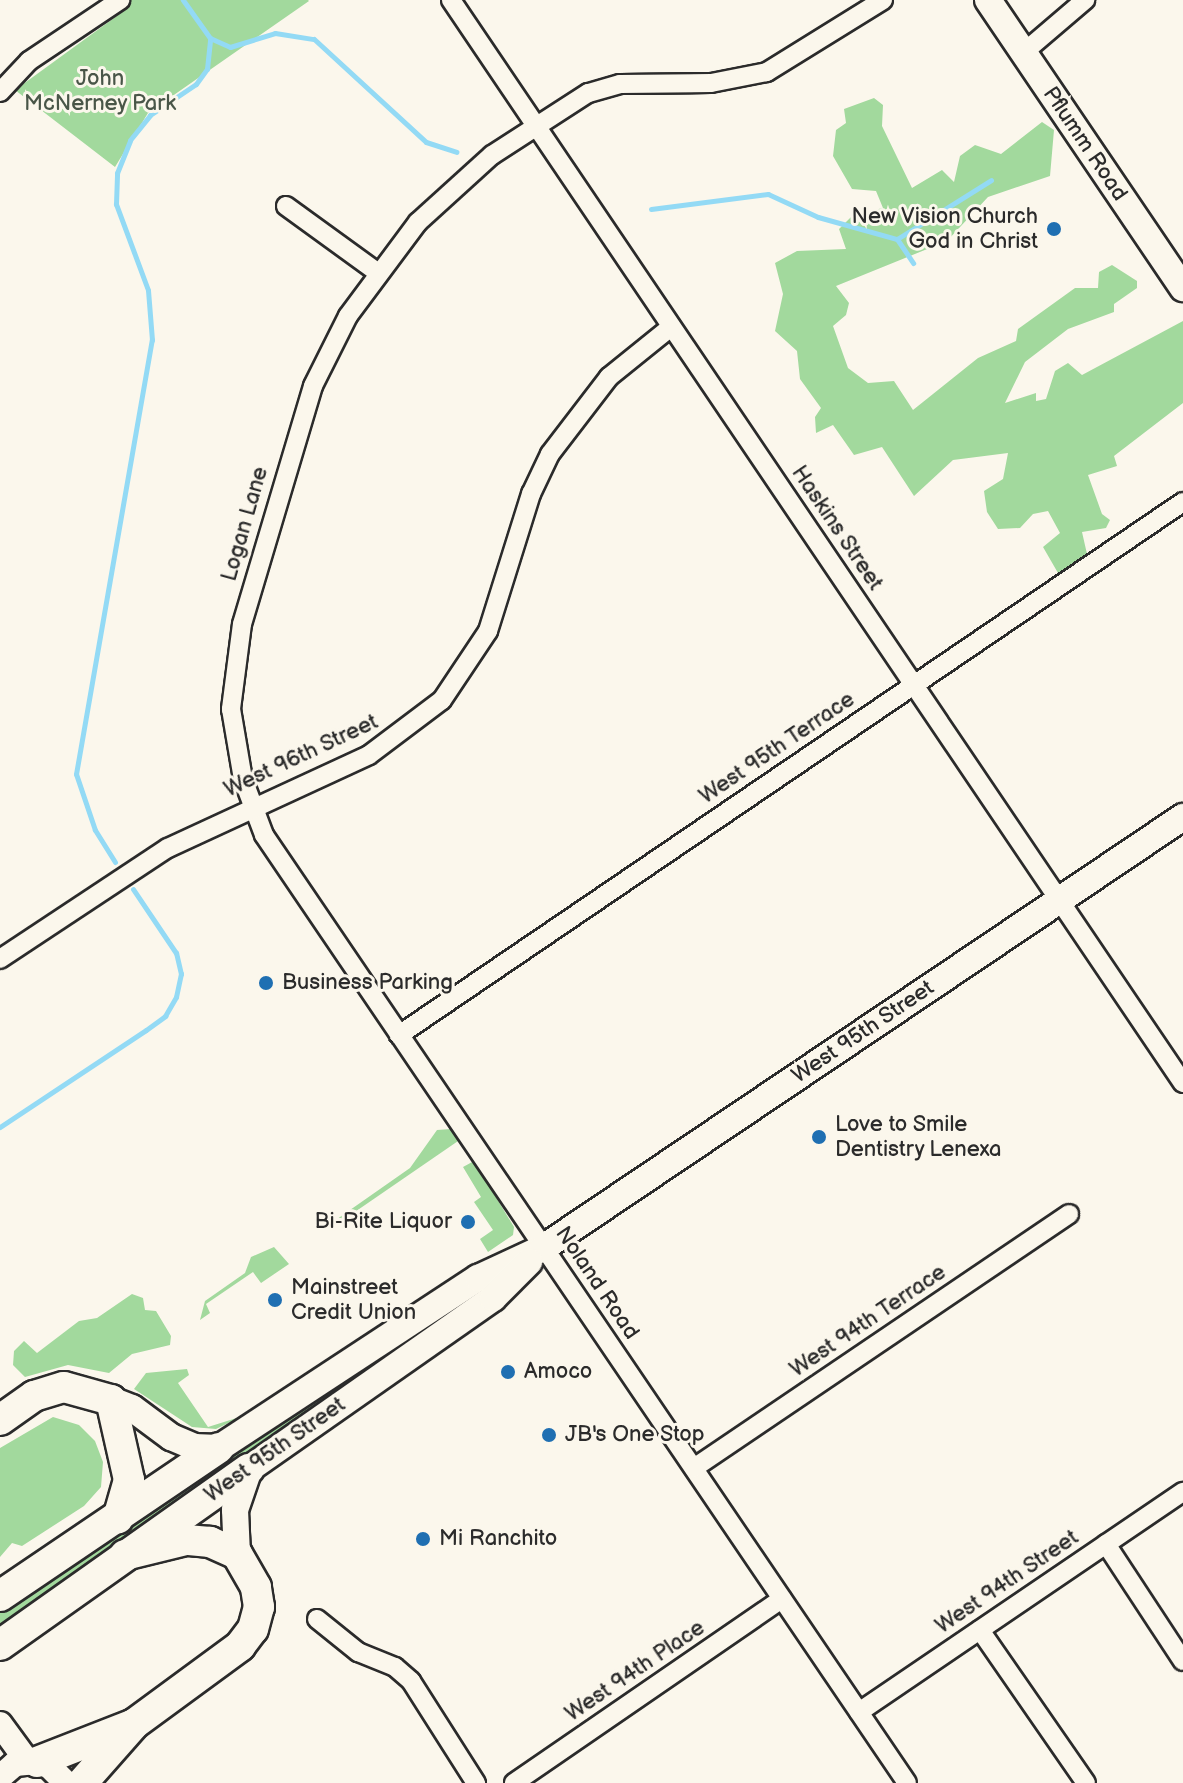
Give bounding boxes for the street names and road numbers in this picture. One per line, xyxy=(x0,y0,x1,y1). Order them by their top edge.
street label: Pflumm Road xyxy=(1037,82,1133,206)
street label: Haskins Street xyxy=(786,461,888,595)
street label: Logan Lane xyxy=(216,464,274,584)
street label: West 95th Terrace xyxy=(694,686,860,810)
street label: West 96th Street xyxy=(220,709,382,803)
street label: West 95th Street xyxy=(787,975,939,1089)
street label: Noland Road xyxy=(550,1222,644,1344)
street label: West 94th Terrace xyxy=(785,1259,951,1383)
street label: West 95th Street xyxy=(199,1392,351,1508)
street label: West 94th Street xyxy=(930,1524,1084,1640)
street label: West 94th Place xyxy=(560,1615,710,1727)

